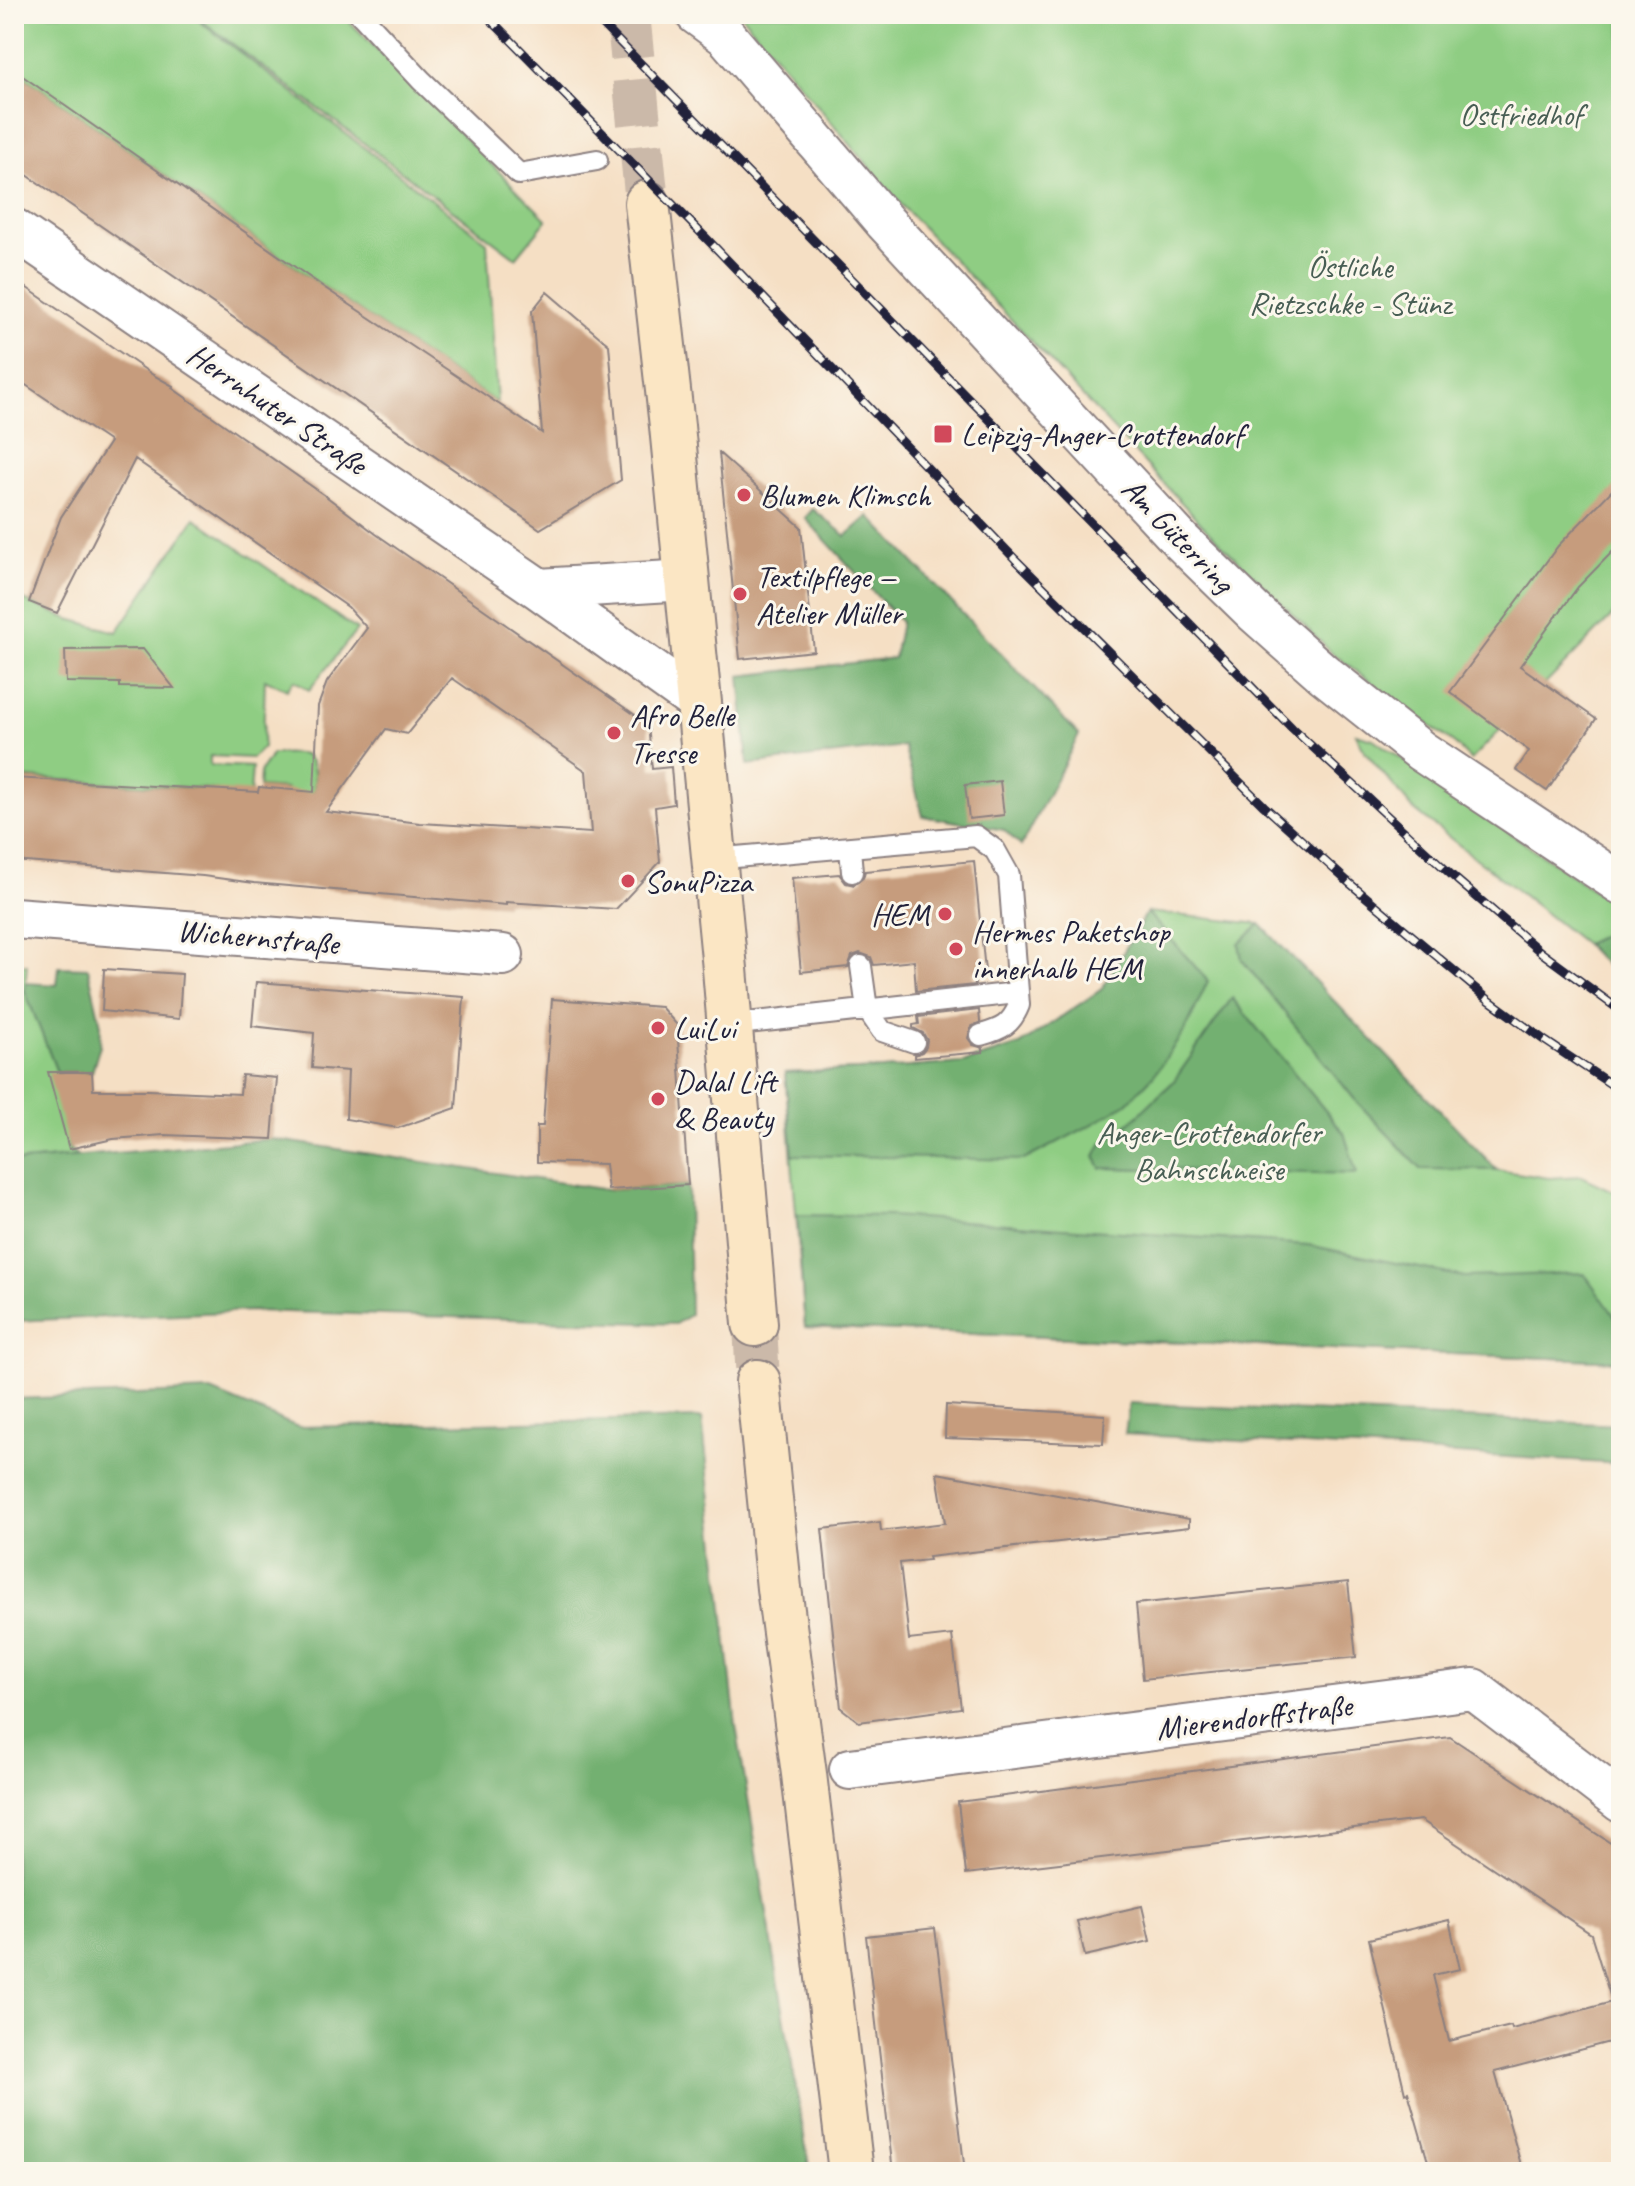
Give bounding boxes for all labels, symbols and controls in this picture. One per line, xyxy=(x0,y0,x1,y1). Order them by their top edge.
park label: Ostfriedhof xyxy=(1460,94,1589,135)
park label: Östliche Rietzschke - Stünz xyxy=(1249,246,1454,324)
street label: Herrnhuter Straße xyxy=(179,334,377,486)
place label: Leipzig-Anger-Crottendorf xyxy=(961,414,1250,455)
marker: Leipzig-Anger-Crottendorf xyxy=(932,423,954,445)
street label: Am Güterring xyxy=(1113,469,1245,603)
place label: Blumen Klimsch xyxy=(760,475,932,516)
marker: Blumen Klimsch xyxy=(735,486,753,504)
place label: Textilpflege — Atelier Müller xyxy=(756,556,904,634)
marker: Textilpflege — Atelier Müller xyxy=(731,585,749,603)
place label: Afro Belle Tresse xyxy=(630,695,737,773)
marker: Afro Belle Tresse xyxy=(605,724,623,742)
place label: SonuPizza xyxy=(644,861,754,902)
marker: SonuPizza xyxy=(619,872,637,890)
place label: HEM xyxy=(871,894,931,935)
marker: HEM xyxy=(936,905,954,923)
street label: Wichernstraße xyxy=(176,910,343,965)
place label: Hermes Paketshop innerhalb HEM xyxy=(972,911,1171,989)
marker: Hermes Paketshop innerhalb HEM xyxy=(947,940,965,958)
place label: LuiLui xyxy=(674,1008,740,1049)
marker: LuiLui xyxy=(649,1019,667,1037)
place label: Dalal Lift & Beauty xyxy=(674,1061,779,1139)
marker: Dalal Lift & Beauty xyxy=(649,1090,667,1108)
park label: Anger-Crottendorfer Bahnschneise xyxy=(1097,1112,1324,1190)
street label: Mierendorffstraße xyxy=(1154,1684,1357,1749)

